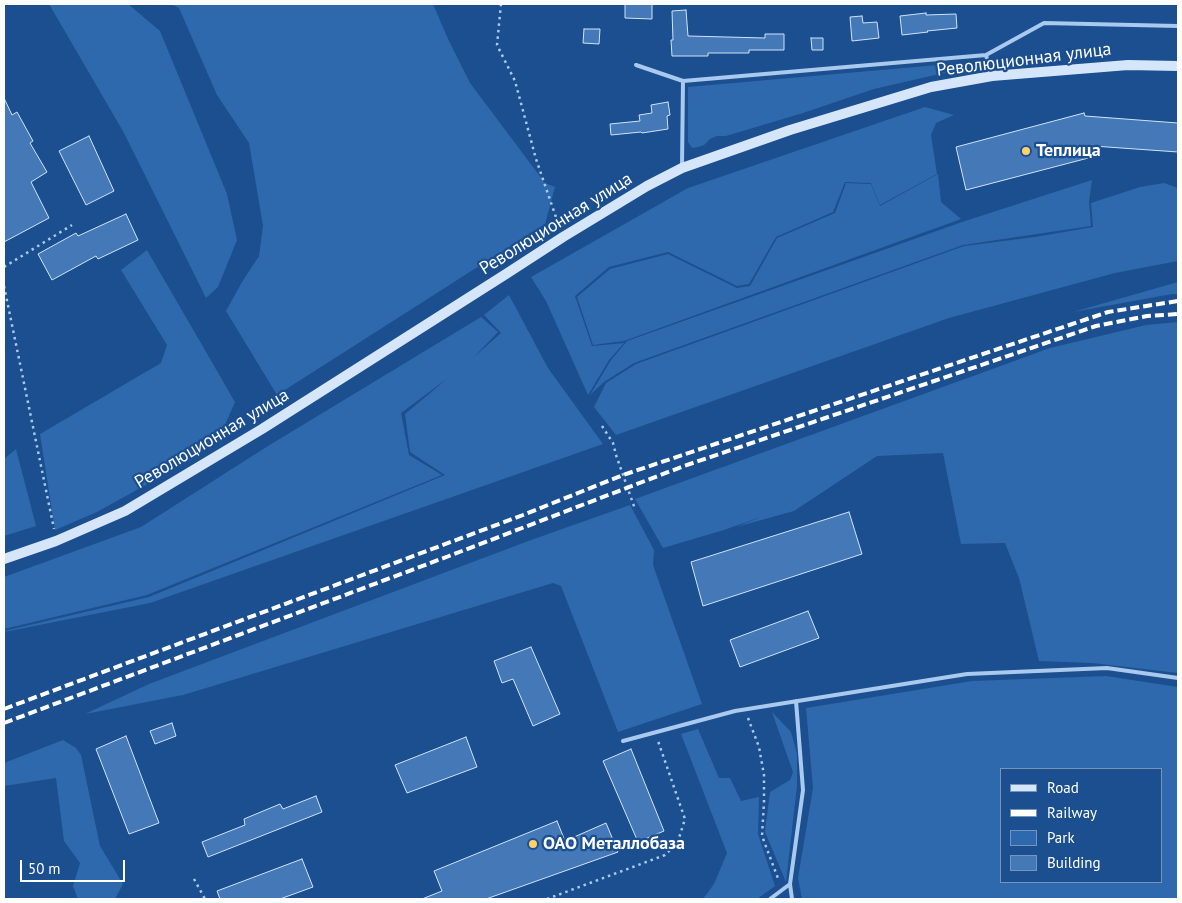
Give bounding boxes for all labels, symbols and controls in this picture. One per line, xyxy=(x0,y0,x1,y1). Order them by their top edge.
street label: Революционная улица xyxy=(935,39,1113,81)
place label: Теплица xyxy=(1036,140,1101,162)
marker: Теплица xyxy=(1020,145,1032,157)
street label: Революционная улица xyxy=(476,168,636,280)
street label: Революционная улица xyxy=(131,384,293,494)
legend xyxy=(1000,768,1162,883)
text: Road xyxy=(1047,778,1079,797)
text: Railway xyxy=(1047,803,1097,822)
text: Park xyxy=(1047,828,1075,847)
place label: ОАО Металлобаза xyxy=(543,833,685,855)
marker: ОАО Металлобаза xyxy=(527,838,539,850)
scale bar xyxy=(22,850,128,882)
text: Building xyxy=(1047,853,1101,872)
text: 50 m xyxy=(28,859,61,878)

